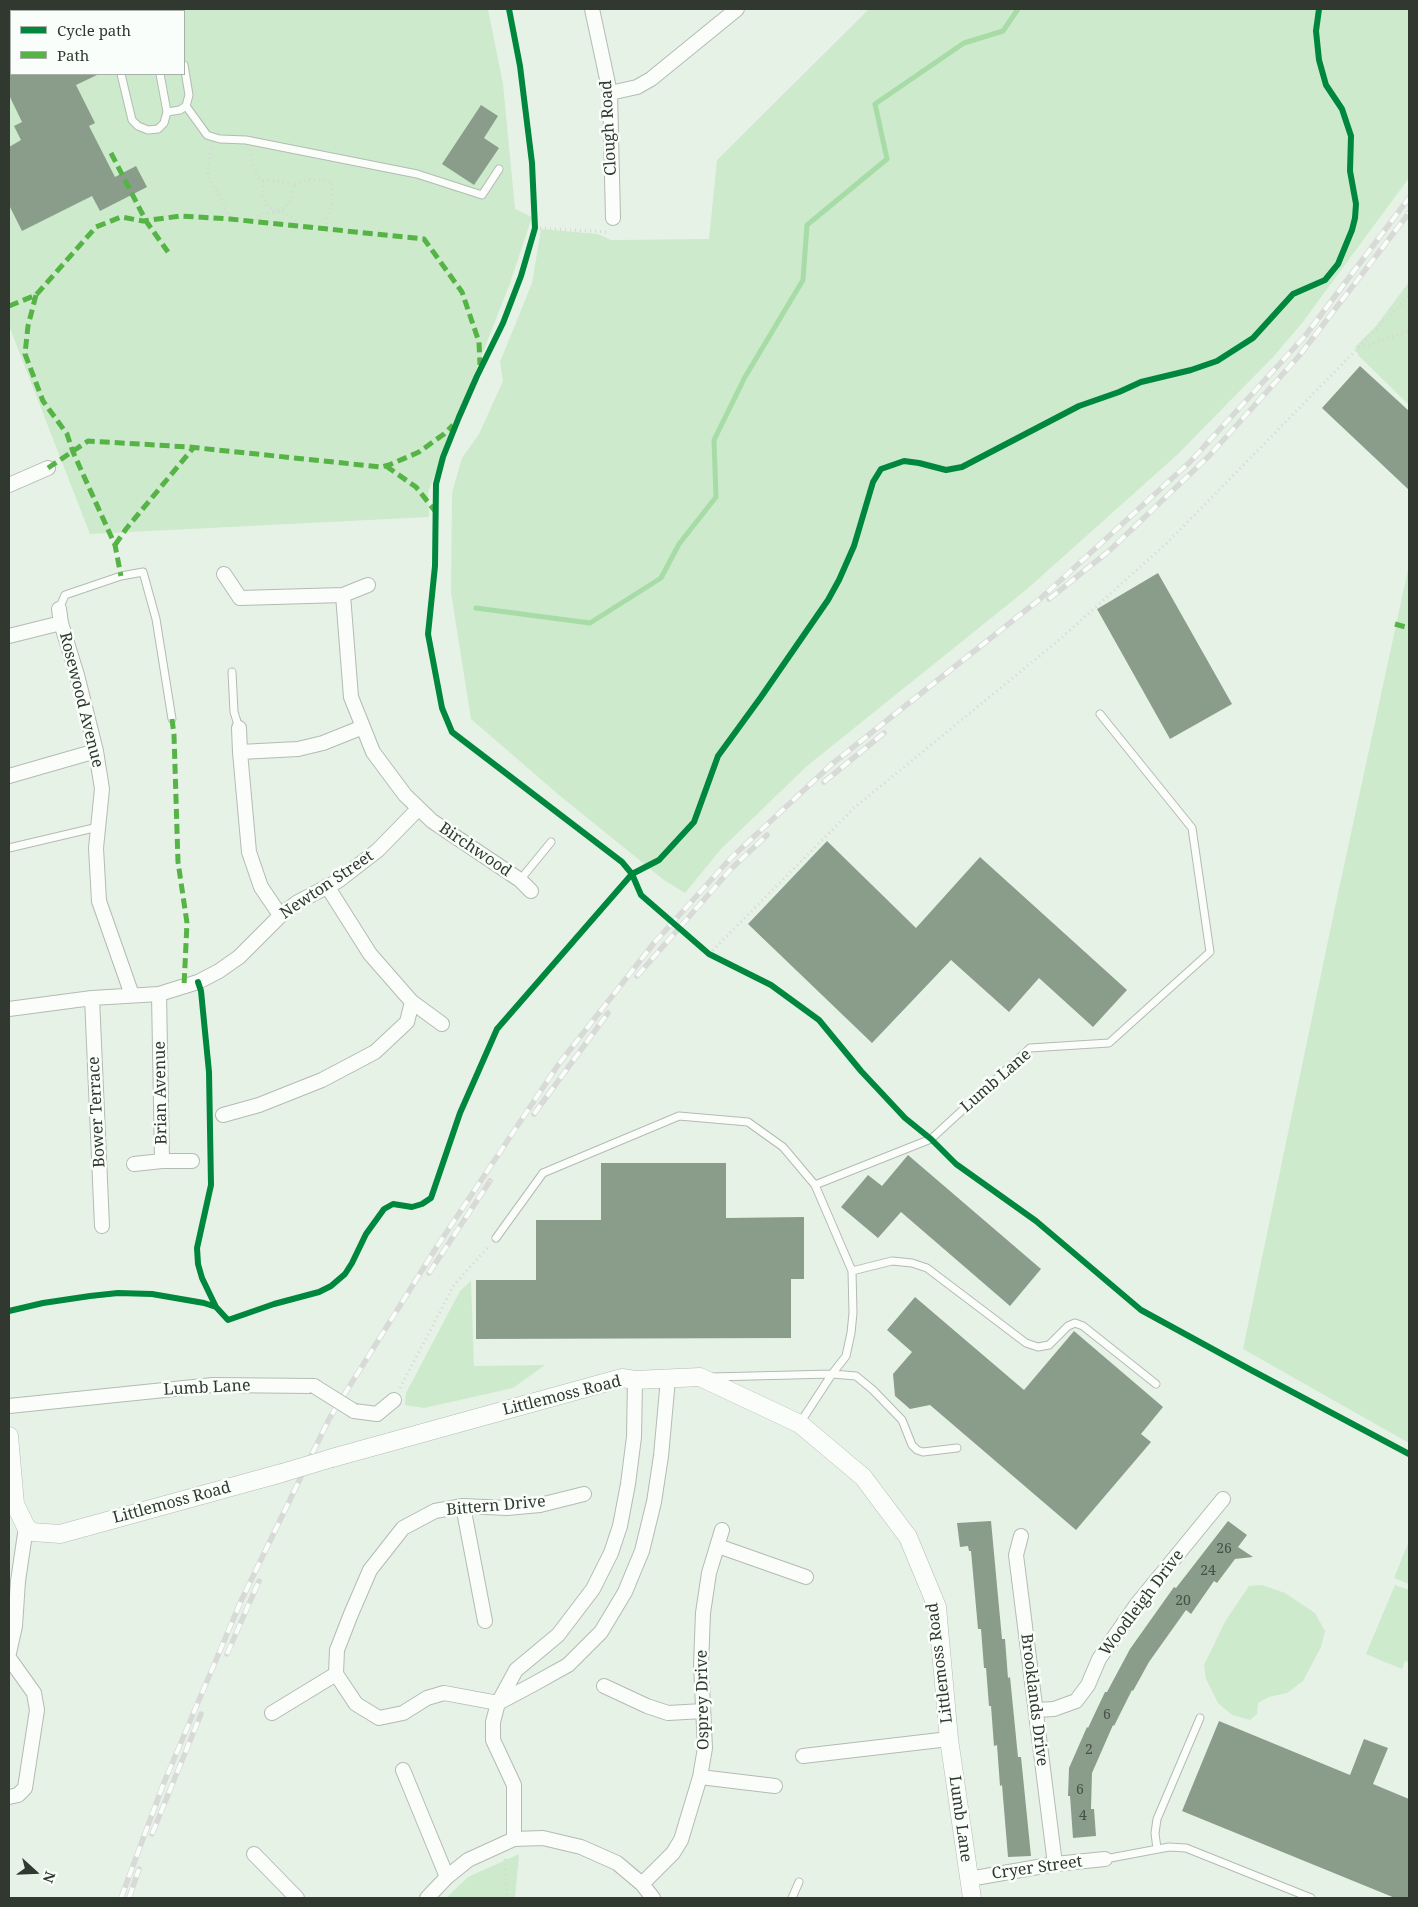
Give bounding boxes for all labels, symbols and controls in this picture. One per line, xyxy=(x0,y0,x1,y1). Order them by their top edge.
legend xyxy=(10,10,185,75)
text: Cycle path xyxy=(57,20,131,40)
text: Path xyxy=(57,45,89,65)
street label: Clough Road xyxy=(597,80,621,176)
street label: Rosewood Avenue xyxy=(55,630,107,770)
street label: Birchwood xyxy=(435,819,515,881)
street label: Newton Street xyxy=(277,847,377,923)
street label: Brian Avenue xyxy=(150,1041,172,1145)
street label: Lumb Lane xyxy=(957,1045,1035,1117)
street label: Bower Terrace xyxy=(84,1056,110,1168)
street label: Littlemoss Road xyxy=(501,1372,623,1420)
street label: Lumb Lane xyxy=(163,1376,251,1400)
street label: Littlemoss Road xyxy=(111,1478,233,1528)
street label: Bittern Drive xyxy=(446,1492,546,1520)
house number: 26 xyxy=(1216,1541,1232,1557)
street label: Woodleigh Drive xyxy=(1096,1546,1188,1660)
house number: 24 xyxy=(1200,1563,1216,1579)
house number: 20 xyxy=(1175,1593,1191,1609)
street label: Littlemoss Road xyxy=(923,1602,957,1724)
street label: Brooklands Drive xyxy=(1016,1633,1052,1767)
street label: Osprey Drive xyxy=(693,1650,713,1750)
house number: 6 xyxy=(1103,1707,1111,1723)
house number: 2 xyxy=(1085,1742,1093,1758)
street label: Lumb Lane xyxy=(944,1775,976,1863)
house number: 6 xyxy=(1076,1782,1084,1798)
house number: 4 xyxy=(1079,1808,1087,1824)
north arrow xyxy=(10,1847,60,1897)
street label: Cryer Street xyxy=(990,1852,1084,1884)
text: N xyxy=(39,1869,60,1886)

